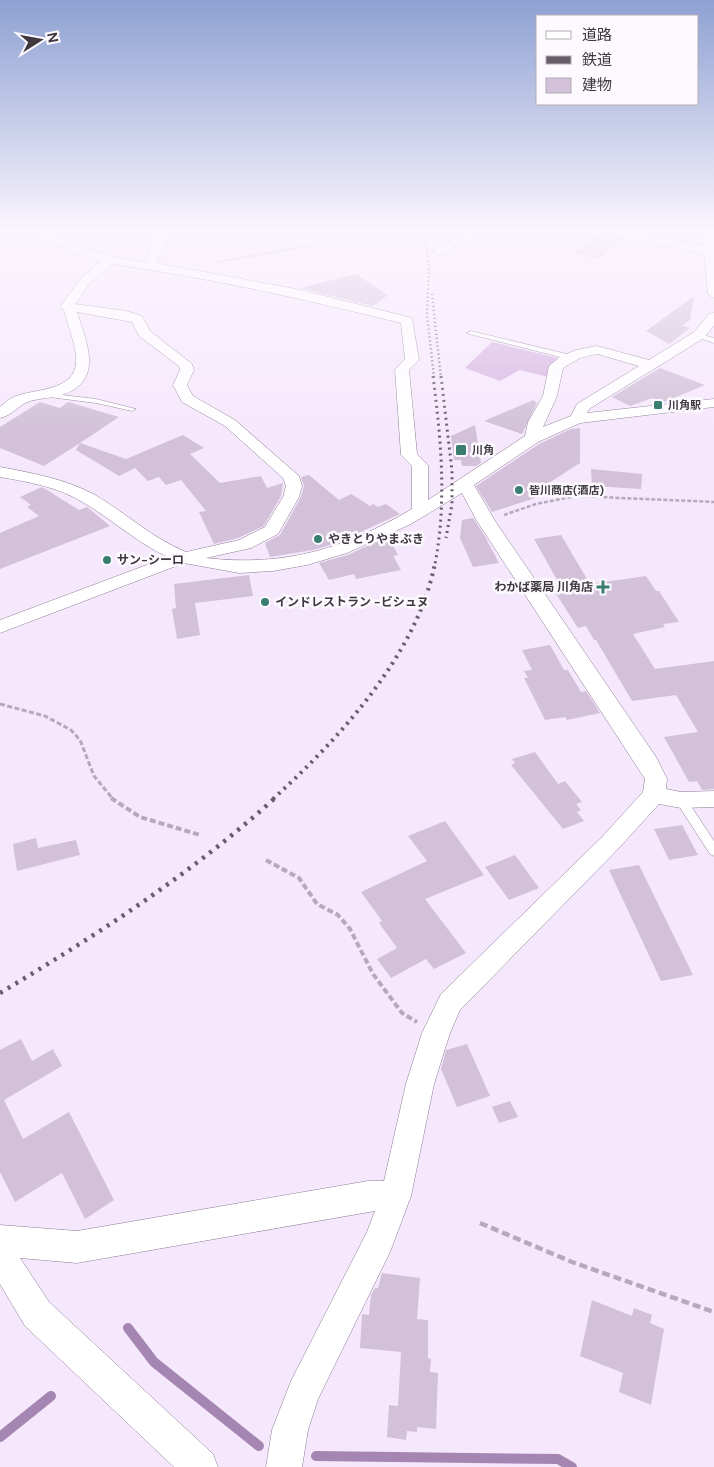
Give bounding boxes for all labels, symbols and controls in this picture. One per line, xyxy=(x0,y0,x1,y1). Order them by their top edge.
north arrow xyxy=(15,15,65,65)
legend xyxy=(536,15,699,105)
text: 道路 xyxy=(582,25,612,45)
text: N xyxy=(43,31,63,44)
text: 鉄道 xyxy=(582,50,612,70)
text: 建物 xyxy=(582,75,612,95)
place label: 川角駅 xyxy=(668,398,701,412)
marker: 川角駅 xyxy=(652,399,664,411)
marker: 川角 xyxy=(454,443,468,457)
place label: 川角 xyxy=(472,443,494,457)
place label: 皆川商店(酒店) xyxy=(529,483,604,497)
marker: 皆川商店(酒店) xyxy=(513,484,525,496)
place label: やきとりやまぶき xyxy=(328,531,424,547)
marker: やきとりやまぶき xyxy=(312,533,324,545)
place label: サン-シーロ xyxy=(117,552,184,568)
marker: サン-シーロ xyxy=(101,554,113,566)
place label: わかば薬局 川角店 xyxy=(494,579,593,595)
marker: わかば薬局 川角店 xyxy=(597,581,609,593)
place label: インドレストラン -ビシュヌ xyxy=(275,594,429,610)
marker: インドレストラン -ビシュヌ xyxy=(259,596,271,608)

